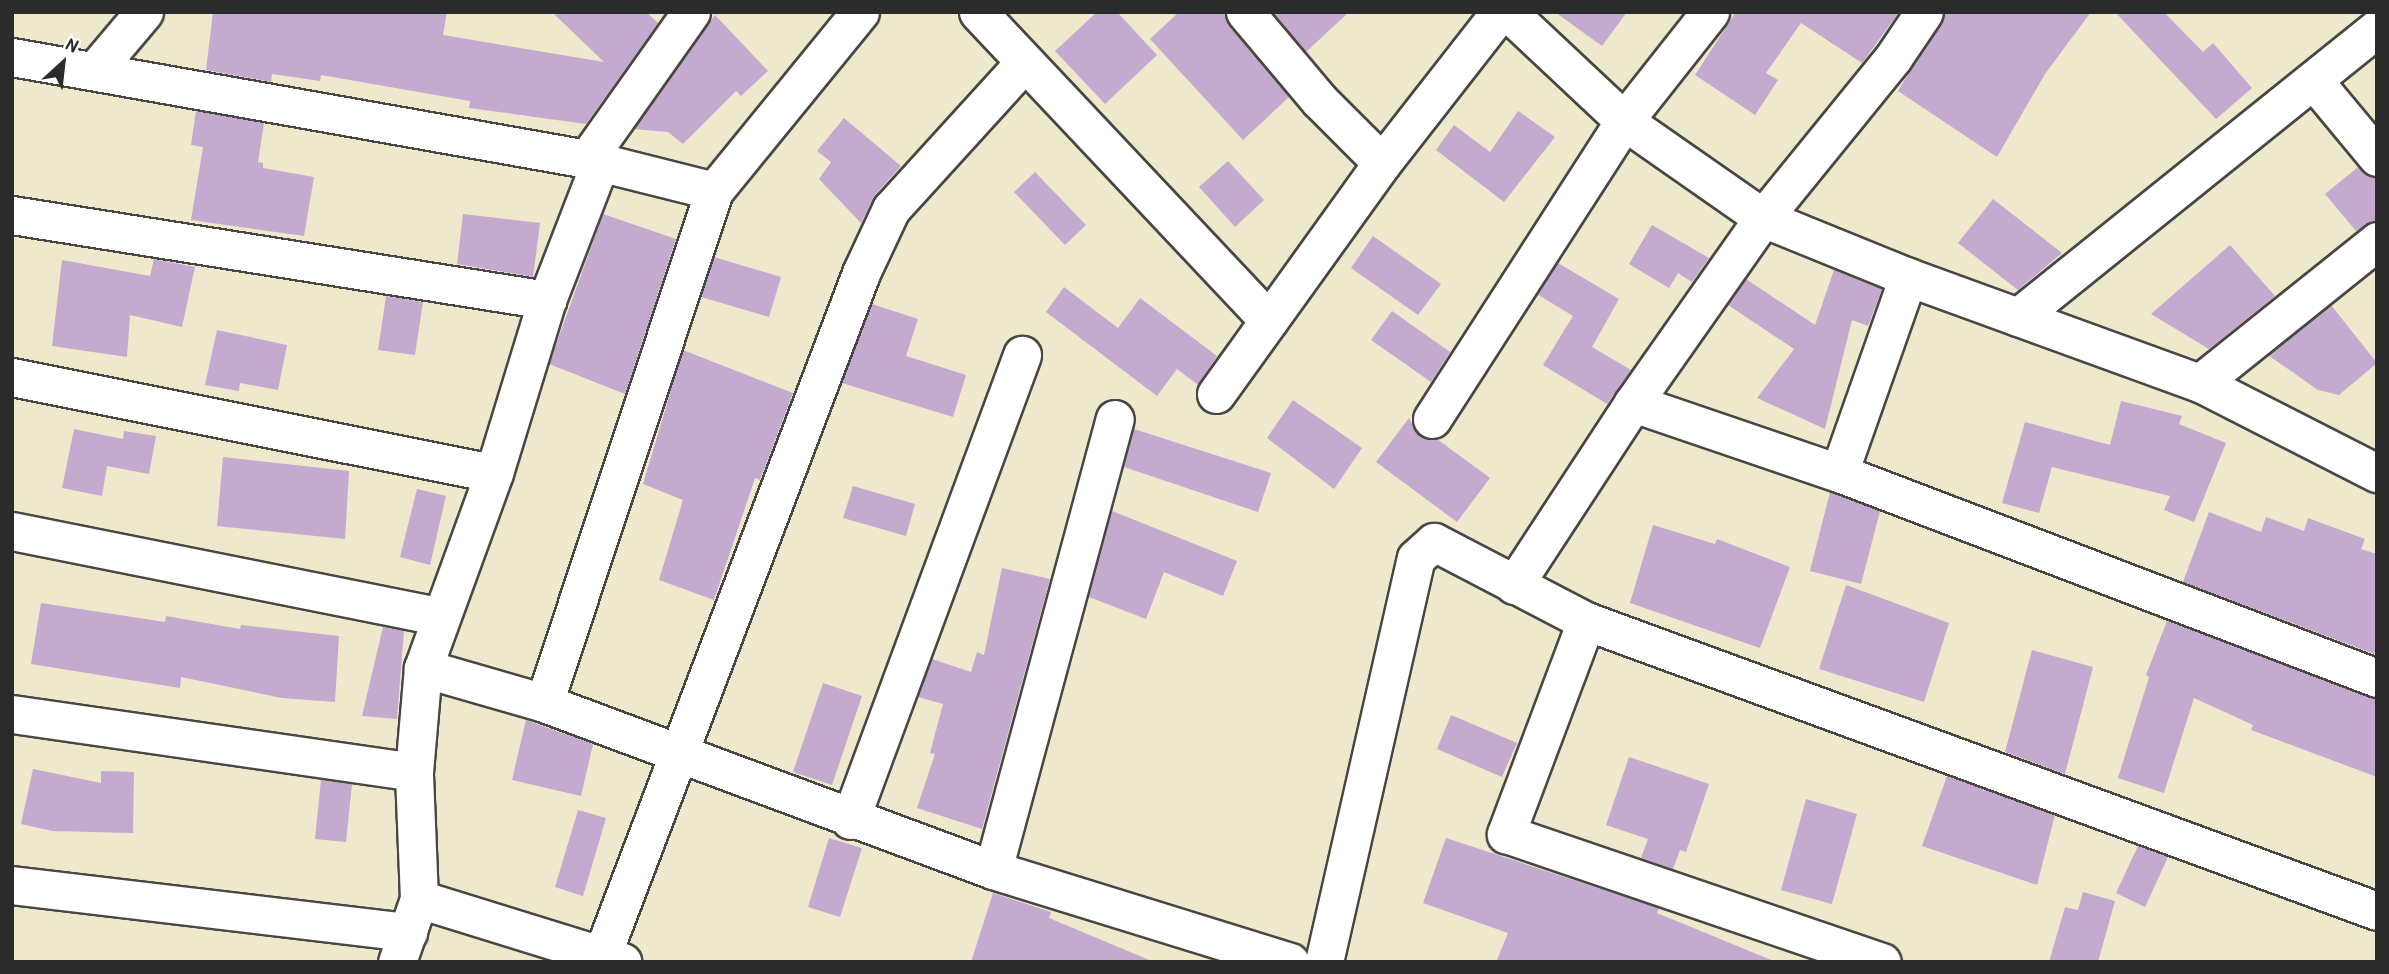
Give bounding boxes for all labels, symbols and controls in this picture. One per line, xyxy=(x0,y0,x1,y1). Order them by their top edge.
north arrow xyxy=(28,28,98,98)
text: N xyxy=(62,30,83,58)

